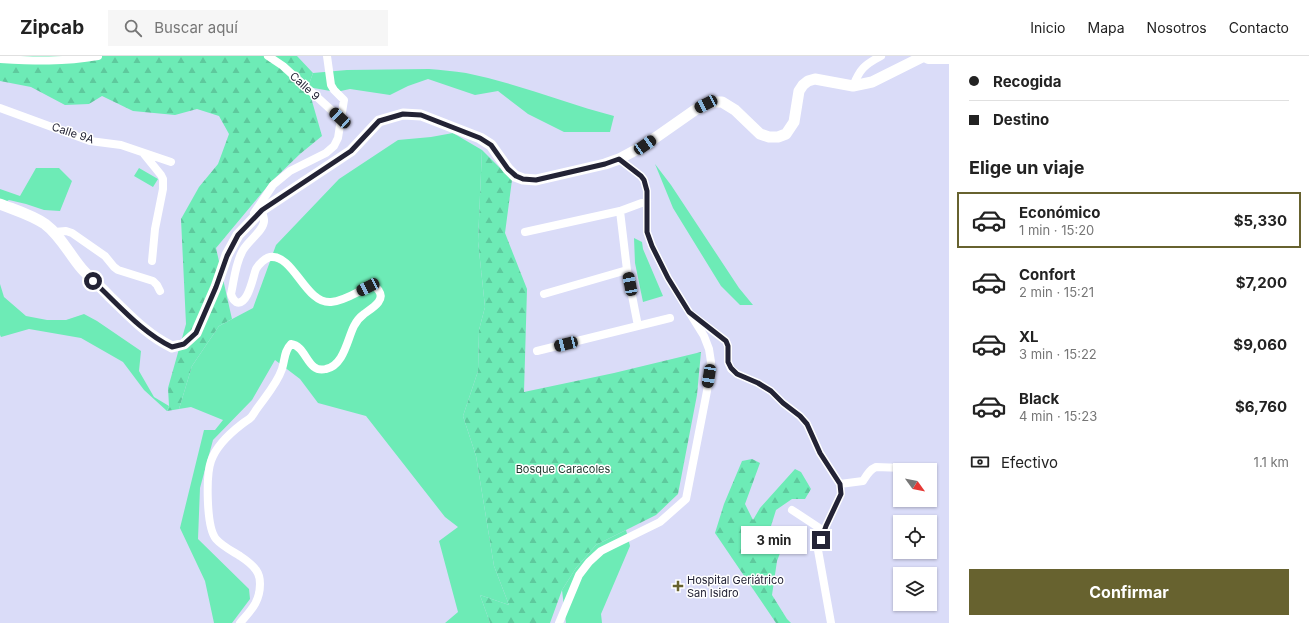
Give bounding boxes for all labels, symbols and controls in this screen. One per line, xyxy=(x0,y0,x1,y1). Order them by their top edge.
search box xyxy=(108,10,388,46)
text: Zipcab xyxy=(20,16,84,39)
icon: search xyxy=(122,17,144,39)
text: Buscar aquí xyxy=(154,18,238,37)
text: Inicio xyxy=(1030,19,1066,36)
text: Mapa xyxy=(1088,19,1125,36)
text: Nosotros xyxy=(1147,19,1207,36)
text: Contacto xyxy=(1229,19,1289,36)
street label: Calle 9 xyxy=(287,69,323,103)
text: Recogida xyxy=(993,72,1061,91)
car xyxy=(693,93,719,115)
car xyxy=(327,105,353,131)
text: Destino xyxy=(993,110,1049,129)
street label: Calle 9A xyxy=(50,120,96,146)
car xyxy=(632,133,658,157)
text: Elige un viaje xyxy=(969,157,1084,178)
icon: car xyxy=(971,202,1007,238)
text: Económico xyxy=(1019,203,1100,222)
text: $5,330 xyxy=(1234,211,1287,230)
text: 1 min · 15:20 xyxy=(1019,222,1094,238)
icon: car xyxy=(971,264,1007,300)
text: Confort xyxy=(1019,265,1075,284)
car xyxy=(622,271,638,297)
route start xyxy=(84,272,102,290)
text: $7,200 xyxy=(1236,273,1287,292)
car xyxy=(355,276,381,298)
text: 2 min · 15:21 xyxy=(1019,284,1094,300)
icon: car xyxy=(971,326,1007,362)
text: XL xyxy=(1019,327,1039,346)
car xyxy=(553,335,579,353)
text: $9,060 xyxy=(1233,335,1287,354)
text: 3 min · 15:22 xyxy=(1019,346,1097,362)
car xyxy=(701,363,717,389)
icon: car xyxy=(971,388,1007,424)
text: Black xyxy=(1019,389,1059,408)
text: $6,760 xyxy=(1235,397,1287,416)
text: 4 min · 15:23 xyxy=(1019,408,1097,424)
icon: cash xyxy=(969,451,991,473)
text: Efectivo xyxy=(1001,453,1058,472)
text: 1.1 km xyxy=(1254,454,1289,470)
park label: Bosque Caracoles xyxy=(516,462,611,476)
north arrow xyxy=(893,463,937,507)
map controls xyxy=(893,463,937,611)
button: locate xyxy=(893,515,937,559)
callout: 3 min xyxy=(741,526,807,554)
route end xyxy=(812,531,830,549)
text: 3 min xyxy=(757,532,791,548)
button: layers xyxy=(893,567,937,611)
button: Confirmar xyxy=(969,569,1289,615)
place label: Hospital Geriátrico San Isidro xyxy=(687,573,784,600)
marker: Hospital Geriátrico San Isidro xyxy=(672,580,684,592)

